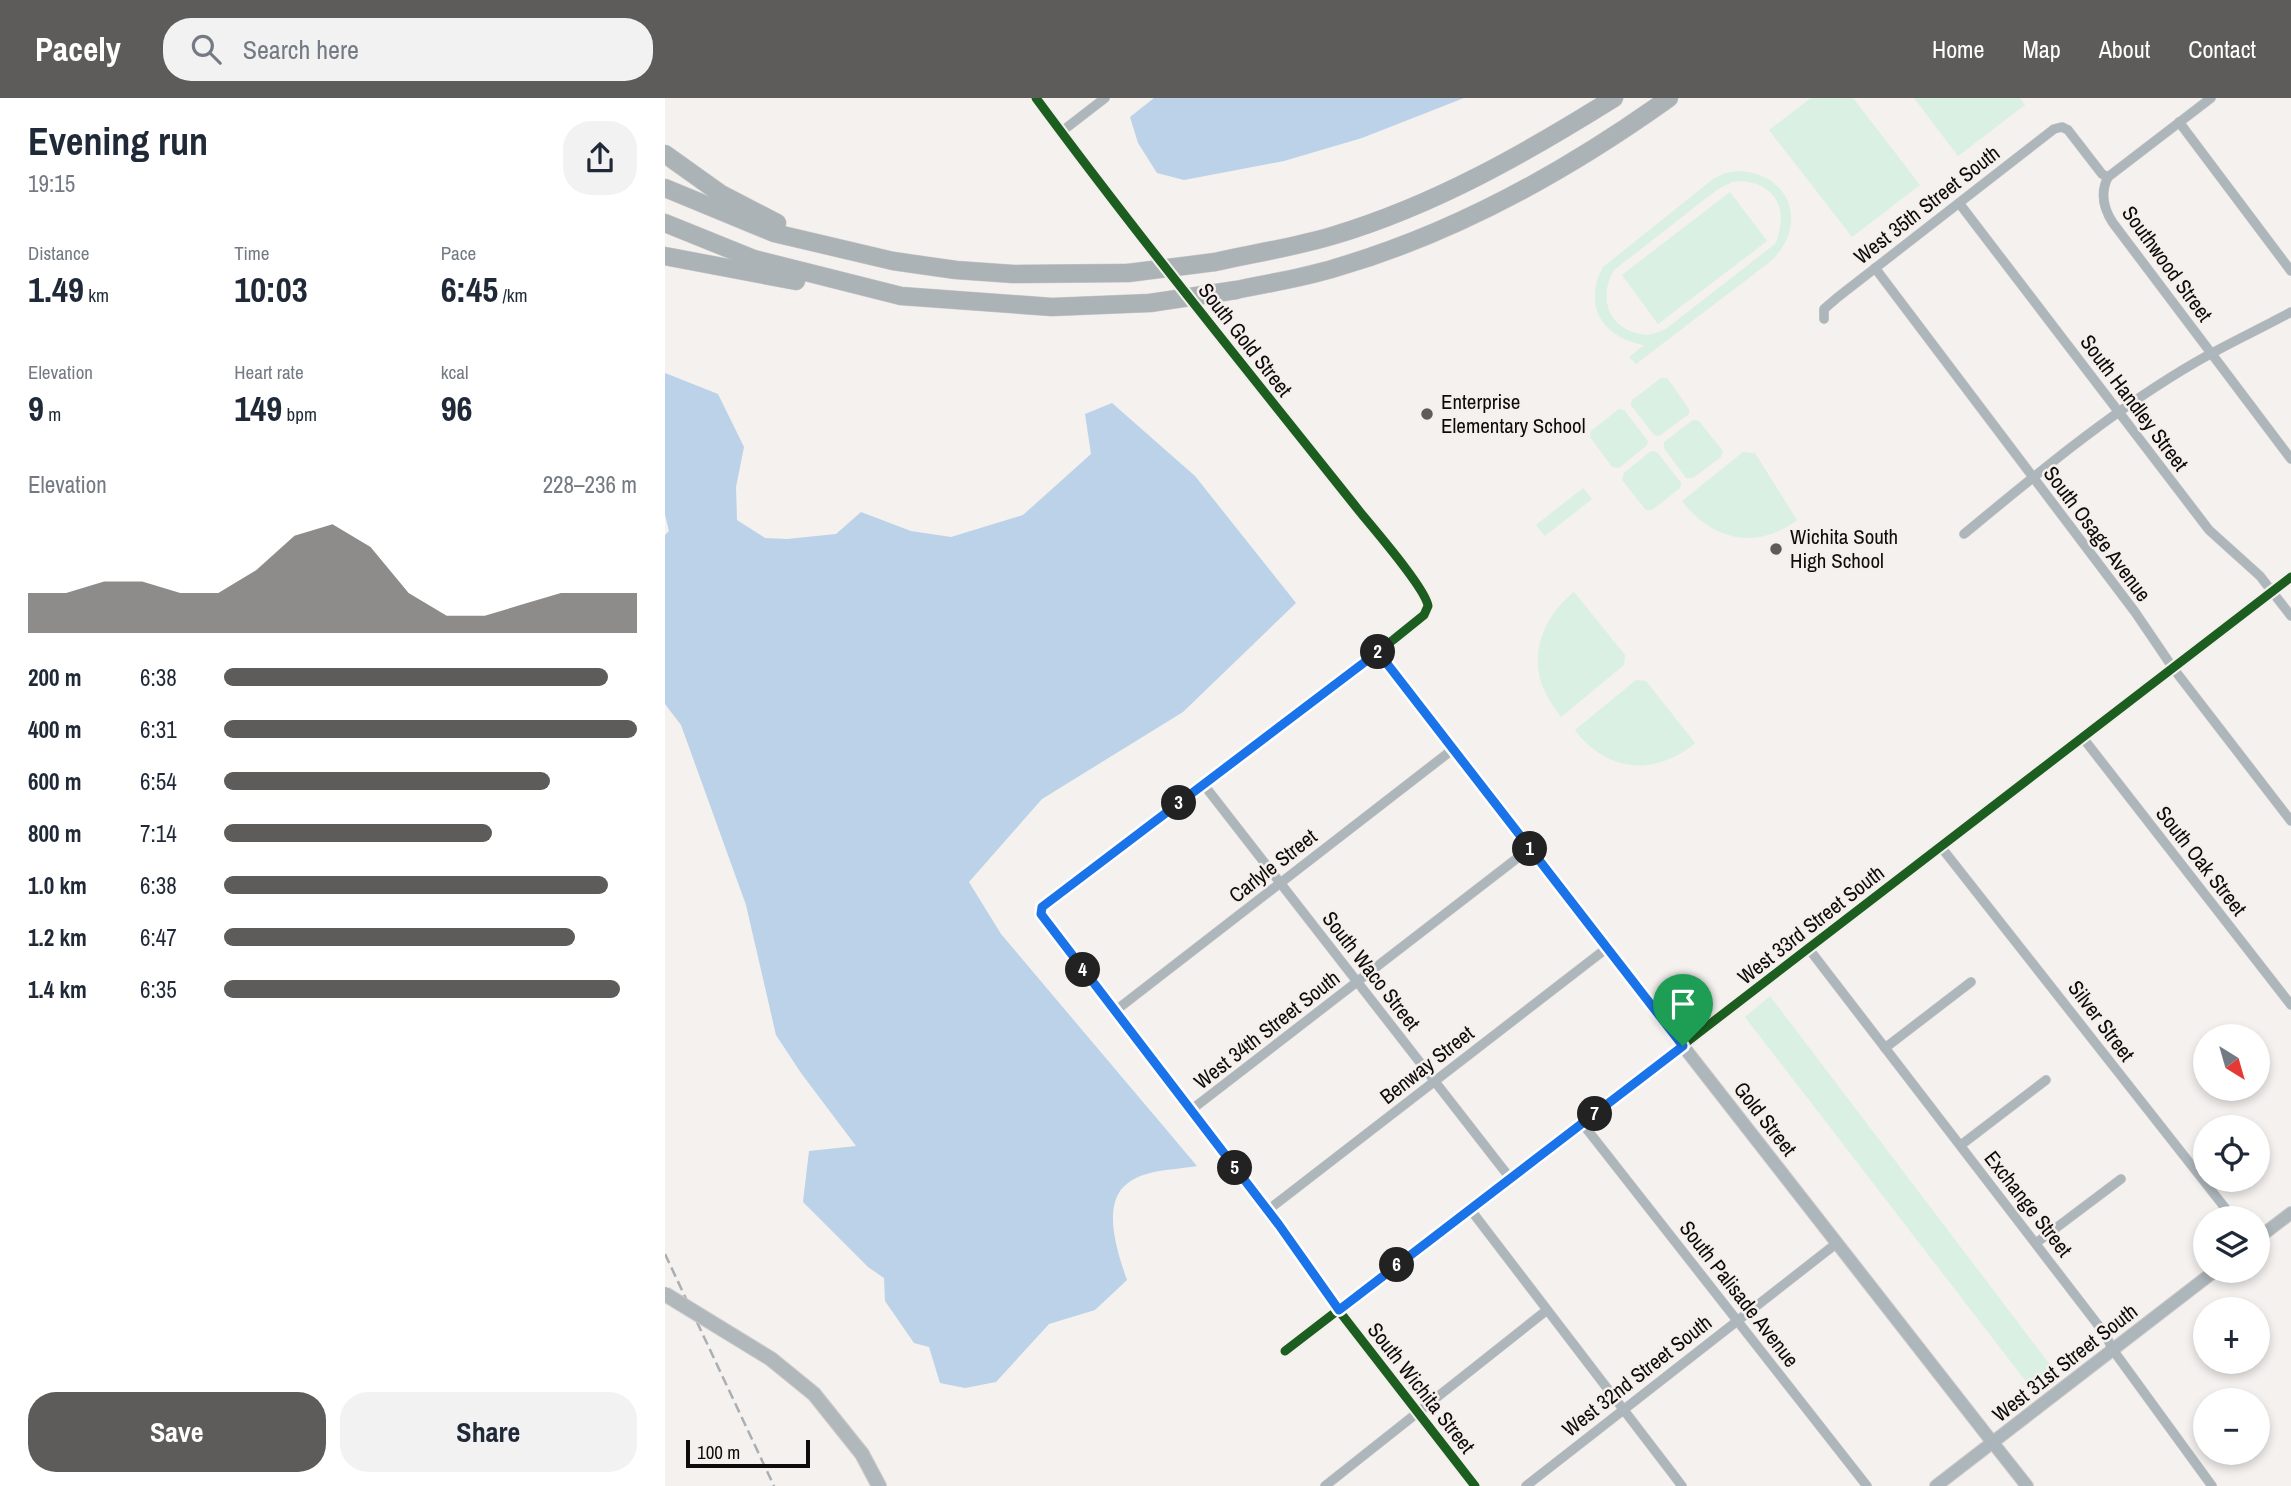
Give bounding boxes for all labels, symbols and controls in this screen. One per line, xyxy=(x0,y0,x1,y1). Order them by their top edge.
search box xyxy=(163,18,653,81)
text: Pacely xyxy=(35,27,121,71)
icon: search xyxy=(187,30,225,68)
text: Search here xyxy=(243,32,359,67)
text: Home xyxy=(1932,33,1984,65)
text: Map xyxy=(2022,33,2061,65)
text: About xyxy=(2099,33,2150,65)
text: Contact xyxy=(2188,33,2256,65)
text: Evening run xyxy=(28,116,208,167)
button: share xyxy=(563,121,637,195)
street label: West 35th Street South xyxy=(1848,138,2006,271)
text: 19:15 xyxy=(28,168,75,199)
street label: Southwood Street xyxy=(2115,200,2219,328)
text: Distance xyxy=(28,240,89,266)
text: Time xyxy=(234,240,269,266)
text: Pace xyxy=(441,240,476,266)
text: 1.49 xyxy=(28,266,84,313)
text: 10:03 xyxy=(234,266,308,313)
text: 6:45 xyxy=(441,266,498,313)
street label: South Gold Street xyxy=(1192,277,1299,403)
text: km xyxy=(84,282,109,308)
text: /km xyxy=(498,282,528,308)
street label: South Handley Street xyxy=(2074,329,2195,477)
text: Elevation xyxy=(28,359,93,385)
text: Heart rate xyxy=(234,359,304,385)
text: kcal xyxy=(441,359,468,385)
text: 9 xyxy=(28,385,44,432)
text: 149 xyxy=(234,385,282,432)
text: 96 xyxy=(441,385,473,432)
place label: Enterprise Elementary School xyxy=(1441,387,1586,440)
text: m xyxy=(44,401,61,427)
text: bpm xyxy=(282,401,317,427)
marker: Enterprise Elementary School xyxy=(1419,406,1435,422)
street label: South Osage Avenue xyxy=(2037,460,2158,607)
text: Elevation xyxy=(28,469,107,500)
text: 228–236 m xyxy=(543,469,637,500)
place label: Wichita South High School xyxy=(1790,522,1898,575)
marker: Wichita South High School xyxy=(1768,541,1784,557)
pin: 2 xyxy=(1361,634,1395,670)
text: 2 xyxy=(1373,638,1382,664)
text: 200 m xyxy=(28,662,81,693)
text: 6:38 xyxy=(140,662,177,693)
text: 400 m xyxy=(28,714,81,745)
text: 6:31 xyxy=(140,714,177,745)
text: 600 m xyxy=(28,766,81,797)
text: 6:54 xyxy=(140,766,177,797)
pin: 3 xyxy=(1161,786,1197,820)
text: 3 xyxy=(1174,789,1183,815)
street label: South Oak Street xyxy=(2149,800,2254,922)
text: 800 m xyxy=(28,818,81,849)
text: 7:14 xyxy=(140,818,177,849)
street label: Carlyle Street xyxy=(1223,822,1323,909)
pin: 1 xyxy=(1513,832,1547,866)
text: 1 xyxy=(1525,835,1534,861)
street label: West 33rd Street South xyxy=(1731,858,1890,991)
text: 1.0 km xyxy=(28,870,87,901)
text: 6:38 xyxy=(140,870,177,901)
street label: South Waco Street xyxy=(1316,905,1427,1036)
text: 1.2 km xyxy=(28,922,87,953)
text: 6:47 xyxy=(140,922,177,953)
pin: 4 xyxy=(1065,952,1101,988)
text: 4 xyxy=(1078,956,1087,982)
street label: West 34th Street South xyxy=(1188,963,1346,1096)
text: 1.4 km xyxy=(28,974,87,1005)
text: 6:35 xyxy=(140,974,177,1005)
pin xyxy=(1653,974,1713,1046)
street label: Silver Street xyxy=(2061,974,2142,1067)
icon: arrive xyxy=(1664,985,1702,1023)
street label: Benway Street xyxy=(1374,1019,1480,1111)
north arrow xyxy=(2193,1024,2270,1101)
map controls xyxy=(2193,1024,2270,1465)
street label: Gold Street xyxy=(1727,1075,1804,1162)
pin: 7 xyxy=(1577,1096,1613,1132)
text: 7 xyxy=(1590,1100,1599,1126)
button: locate xyxy=(2193,1115,2270,1192)
street label: Exchange Street xyxy=(1978,1145,2079,1263)
pin: 5 xyxy=(1217,1150,1253,1186)
text: 5 xyxy=(1230,1154,1239,1180)
button: layers xyxy=(2193,1206,2270,1283)
street label: South Palisade Avenue xyxy=(1673,1214,1806,1373)
pin: 6 xyxy=(1379,1248,1415,1282)
text: 6 xyxy=(1392,1251,1401,1277)
street label: West 31st Street South xyxy=(1986,1297,2143,1428)
button: + xyxy=(2193,1297,2270,1374)
street label: West 32nd Street South xyxy=(1556,1308,1718,1443)
street label: South Wichita Street xyxy=(1361,1316,1482,1459)
button: − xyxy=(2193,1388,2270,1465)
button: Save xyxy=(28,1392,326,1472)
button: Share xyxy=(340,1392,637,1472)
scale bar xyxy=(686,1437,810,1469)
text: 100 m xyxy=(697,1439,740,1465)

